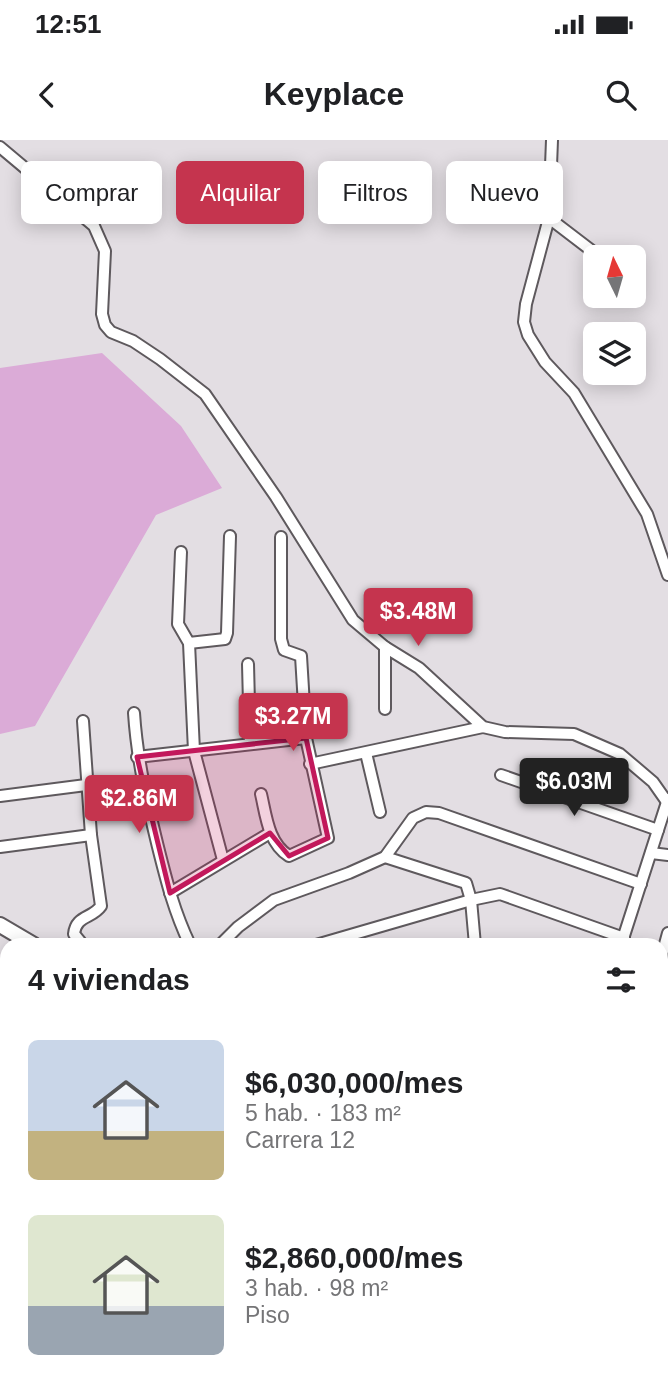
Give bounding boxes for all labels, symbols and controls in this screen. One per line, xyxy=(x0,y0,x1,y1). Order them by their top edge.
text: 12:51 xyxy=(35,9,102,39)
icon: back xyxy=(28,76,66,114)
text: Keyplace xyxy=(264,76,404,112)
icon: search xyxy=(602,76,640,114)
chip: Comprar xyxy=(21,161,162,224)
chip: Alquilar xyxy=(176,161,304,224)
chip: Filtros xyxy=(318,161,432,224)
chip: Nuevo xyxy=(446,161,563,224)
north arrow xyxy=(583,245,646,308)
map controls xyxy=(583,245,646,385)
button: layers xyxy=(583,322,646,385)
pin: $3.48M xyxy=(361,588,475,648)
text: $3.48M xyxy=(380,598,456,624)
pin: $3.27M xyxy=(236,694,350,753)
text: $3.27M xyxy=(255,703,331,729)
pin: $6.03M xyxy=(517,758,631,818)
text: $6.03M xyxy=(536,768,612,794)
pin: $2.86M xyxy=(82,776,196,835)
text: $2.86M xyxy=(101,785,177,811)
icon: filters xyxy=(602,961,640,999)
text: 4 viviendas xyxy=(28,963,190,996)
text: $6,030,000/mes xyxy=(245,1066,464,1099)
icon: home xyxy=(84,1068,168,1152)
text: 5 hab. · 183 m² xyxy=(245,1100,401,1126)
text: Carrera 12 xyxy=(245,1127,355,1153)
text: $2,860,000/mes xyxy=(245,1241,464,1274)
icon: home xyxy=(84,1243,168,1327)
text: 3 hab. · 98 m² xyxy=(245,1275,388,1301)
text: Piso xyxy=(245,1302,290,1328)

